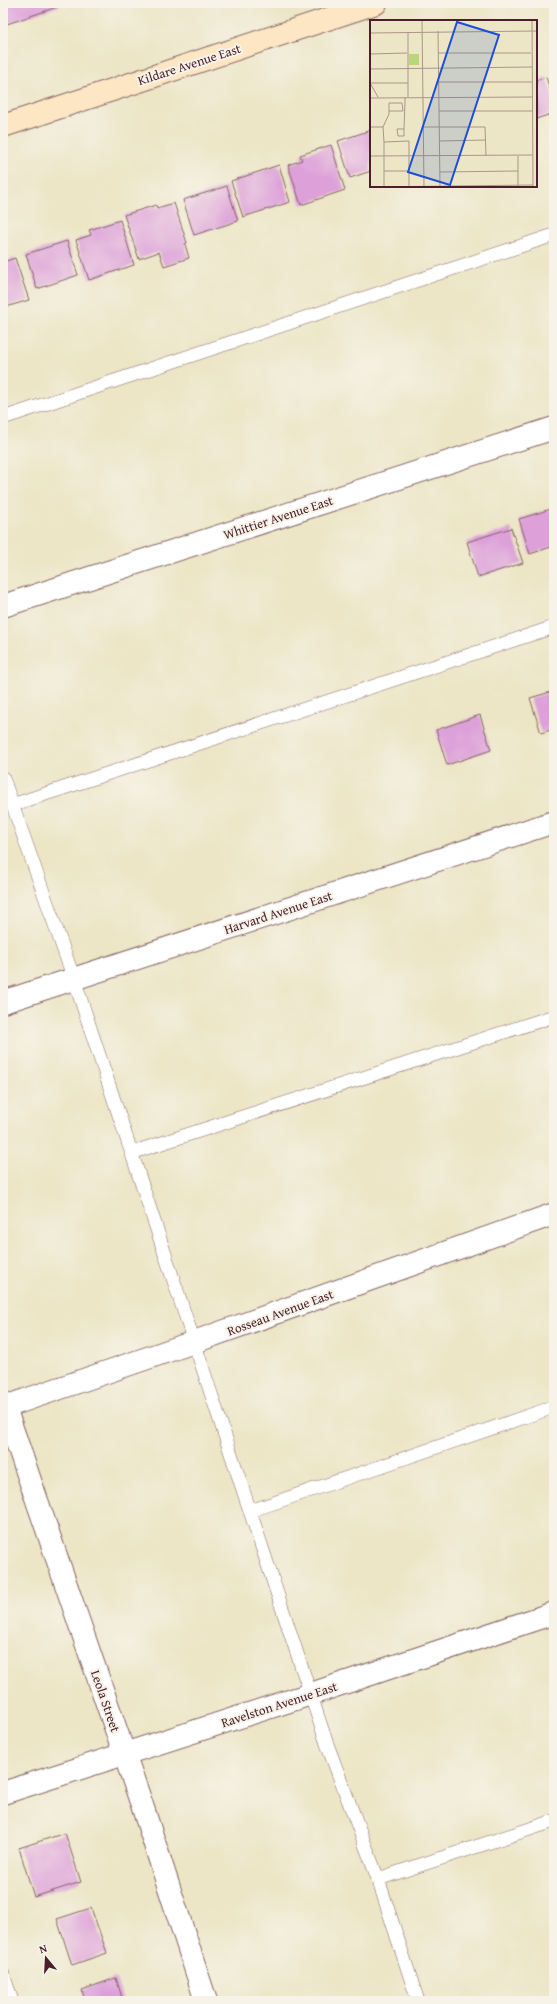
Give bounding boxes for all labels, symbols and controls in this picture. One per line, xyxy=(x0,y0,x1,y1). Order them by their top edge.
inset map xyxy=(370,20,537,187)
street label: Kildare Avenue East xyxy=(135,39,244,90)
street label: Whittier Avenue East xyxy=(221,491,336,544)
street label: Harvard Avenue East xyxy=(222,886,335,939)
street label: Rosseau Avenue East xyxy=(224,1284,336,1341)
street label: Leola Street xyxy=(86,1668,125,1735)
street label: Ravelston Avenue East xyxy=(219,1677,340,1732)
north arrow xyxy=(26,1938,66,1978)
text: N xyxy=(37,1940,49,1957)

